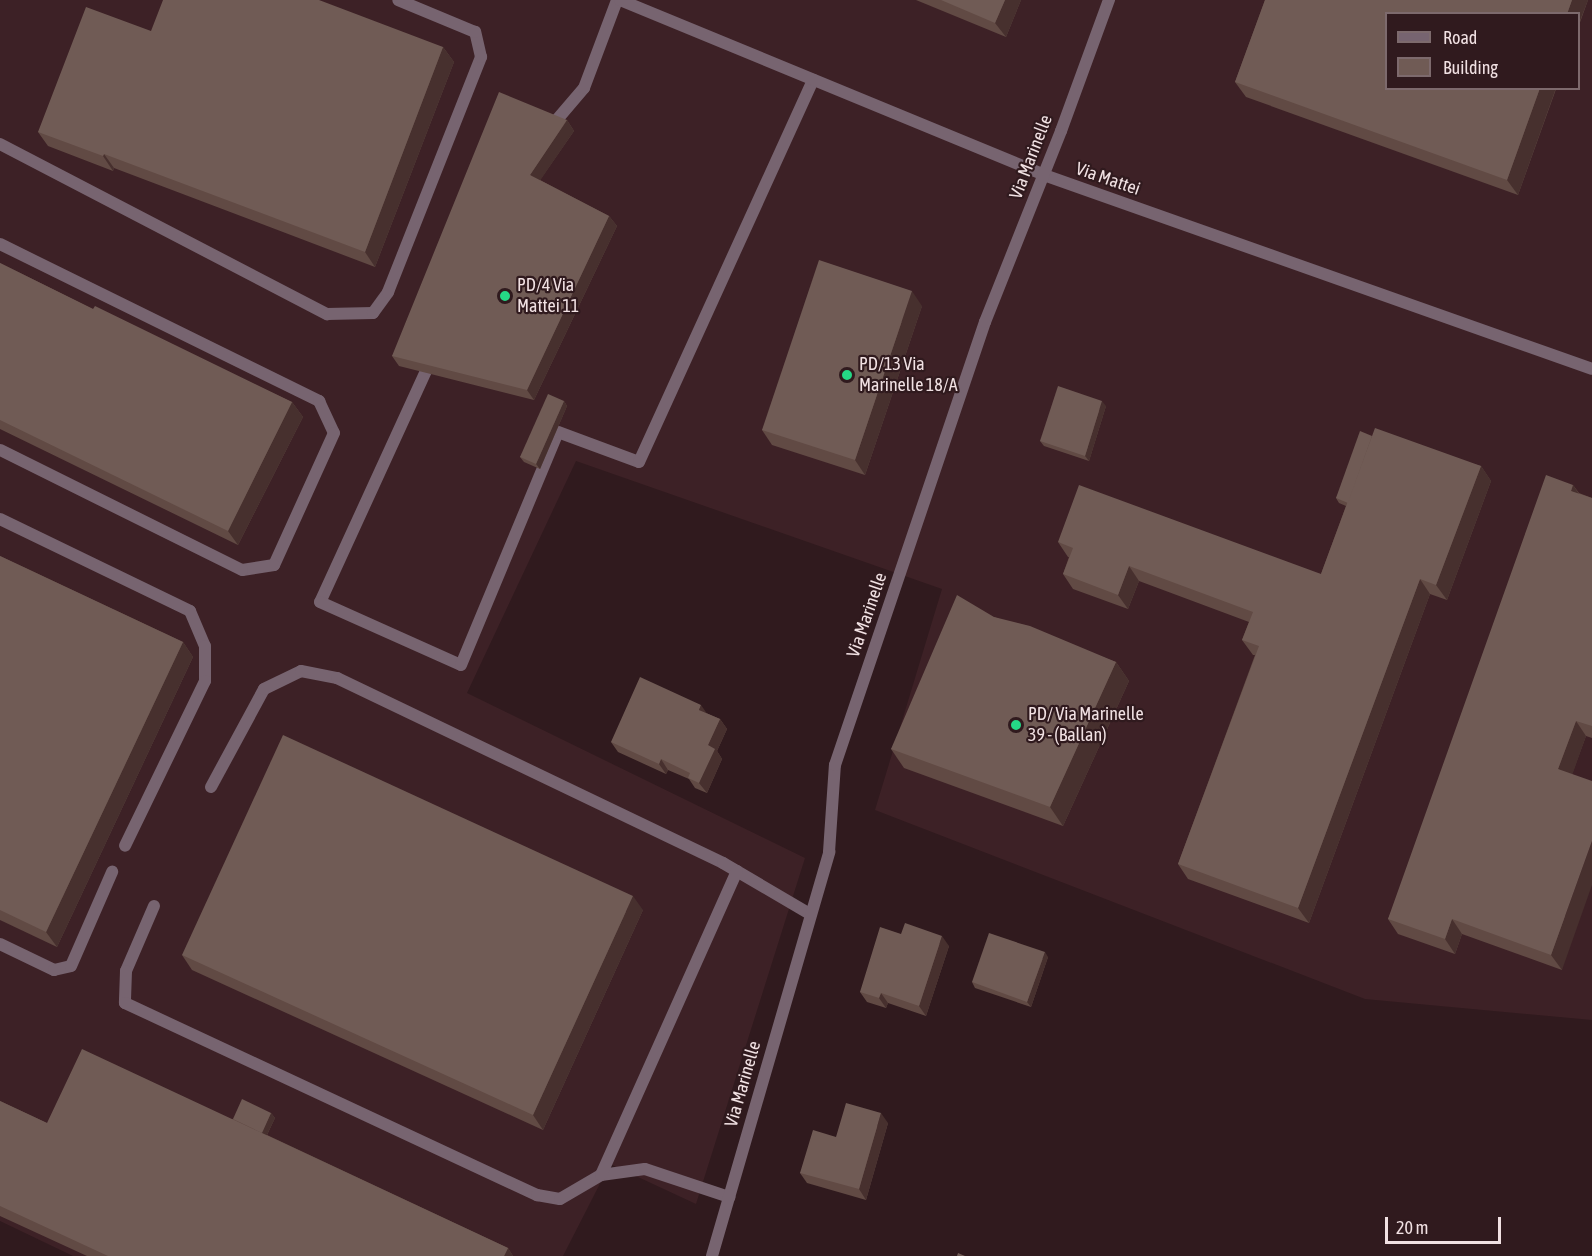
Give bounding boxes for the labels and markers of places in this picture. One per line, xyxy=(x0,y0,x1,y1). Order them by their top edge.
place label: PD/4 Via Mattei 11 xyxy=(517,275,579,318)
marker: PD/4 Via Mattei 11 xyxy=(498,289,512,303)
place label: PD/13 Via Marinelle 18/A xyxy=(859,354,958,397)
marker: PD/13 Via Marinelle 18/A xyxy=(840,368,854,382)
place label: PD/ Via Marinelle 39 - (Ballan) xyxy=(1028,704,1144,746)
marker: PD/ Via Marinelle 39 - (Ballan) xyxy=(1009,718,1023,732)

